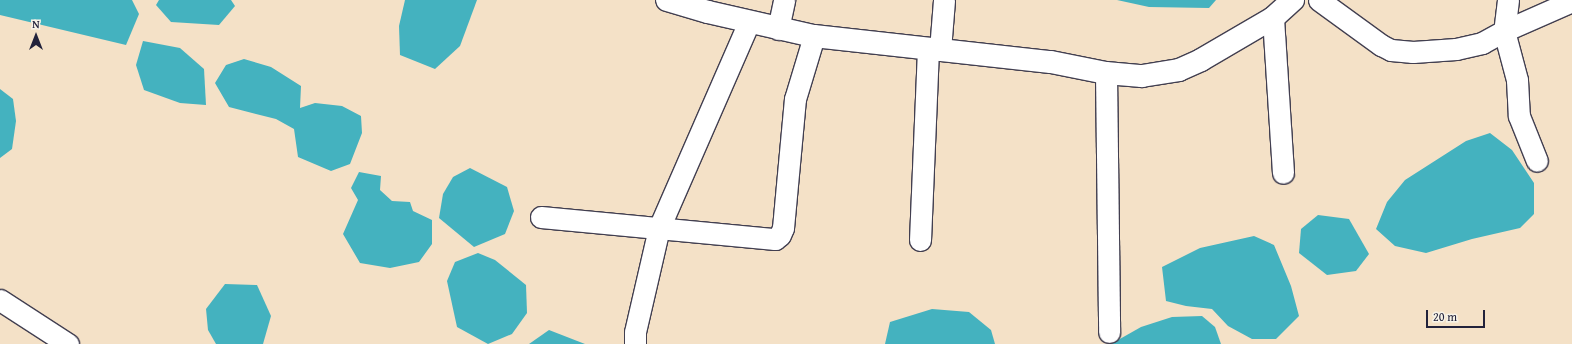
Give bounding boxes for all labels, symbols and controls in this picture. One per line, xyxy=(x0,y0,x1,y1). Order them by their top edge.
north arrow xyxy=(16,16,56,56)
text: N xyxy=(32,16,40,32)
scale bar xyxy=(1428,302,1487,328)
text: 20 m xyxy=(1433,308,1457,325)

